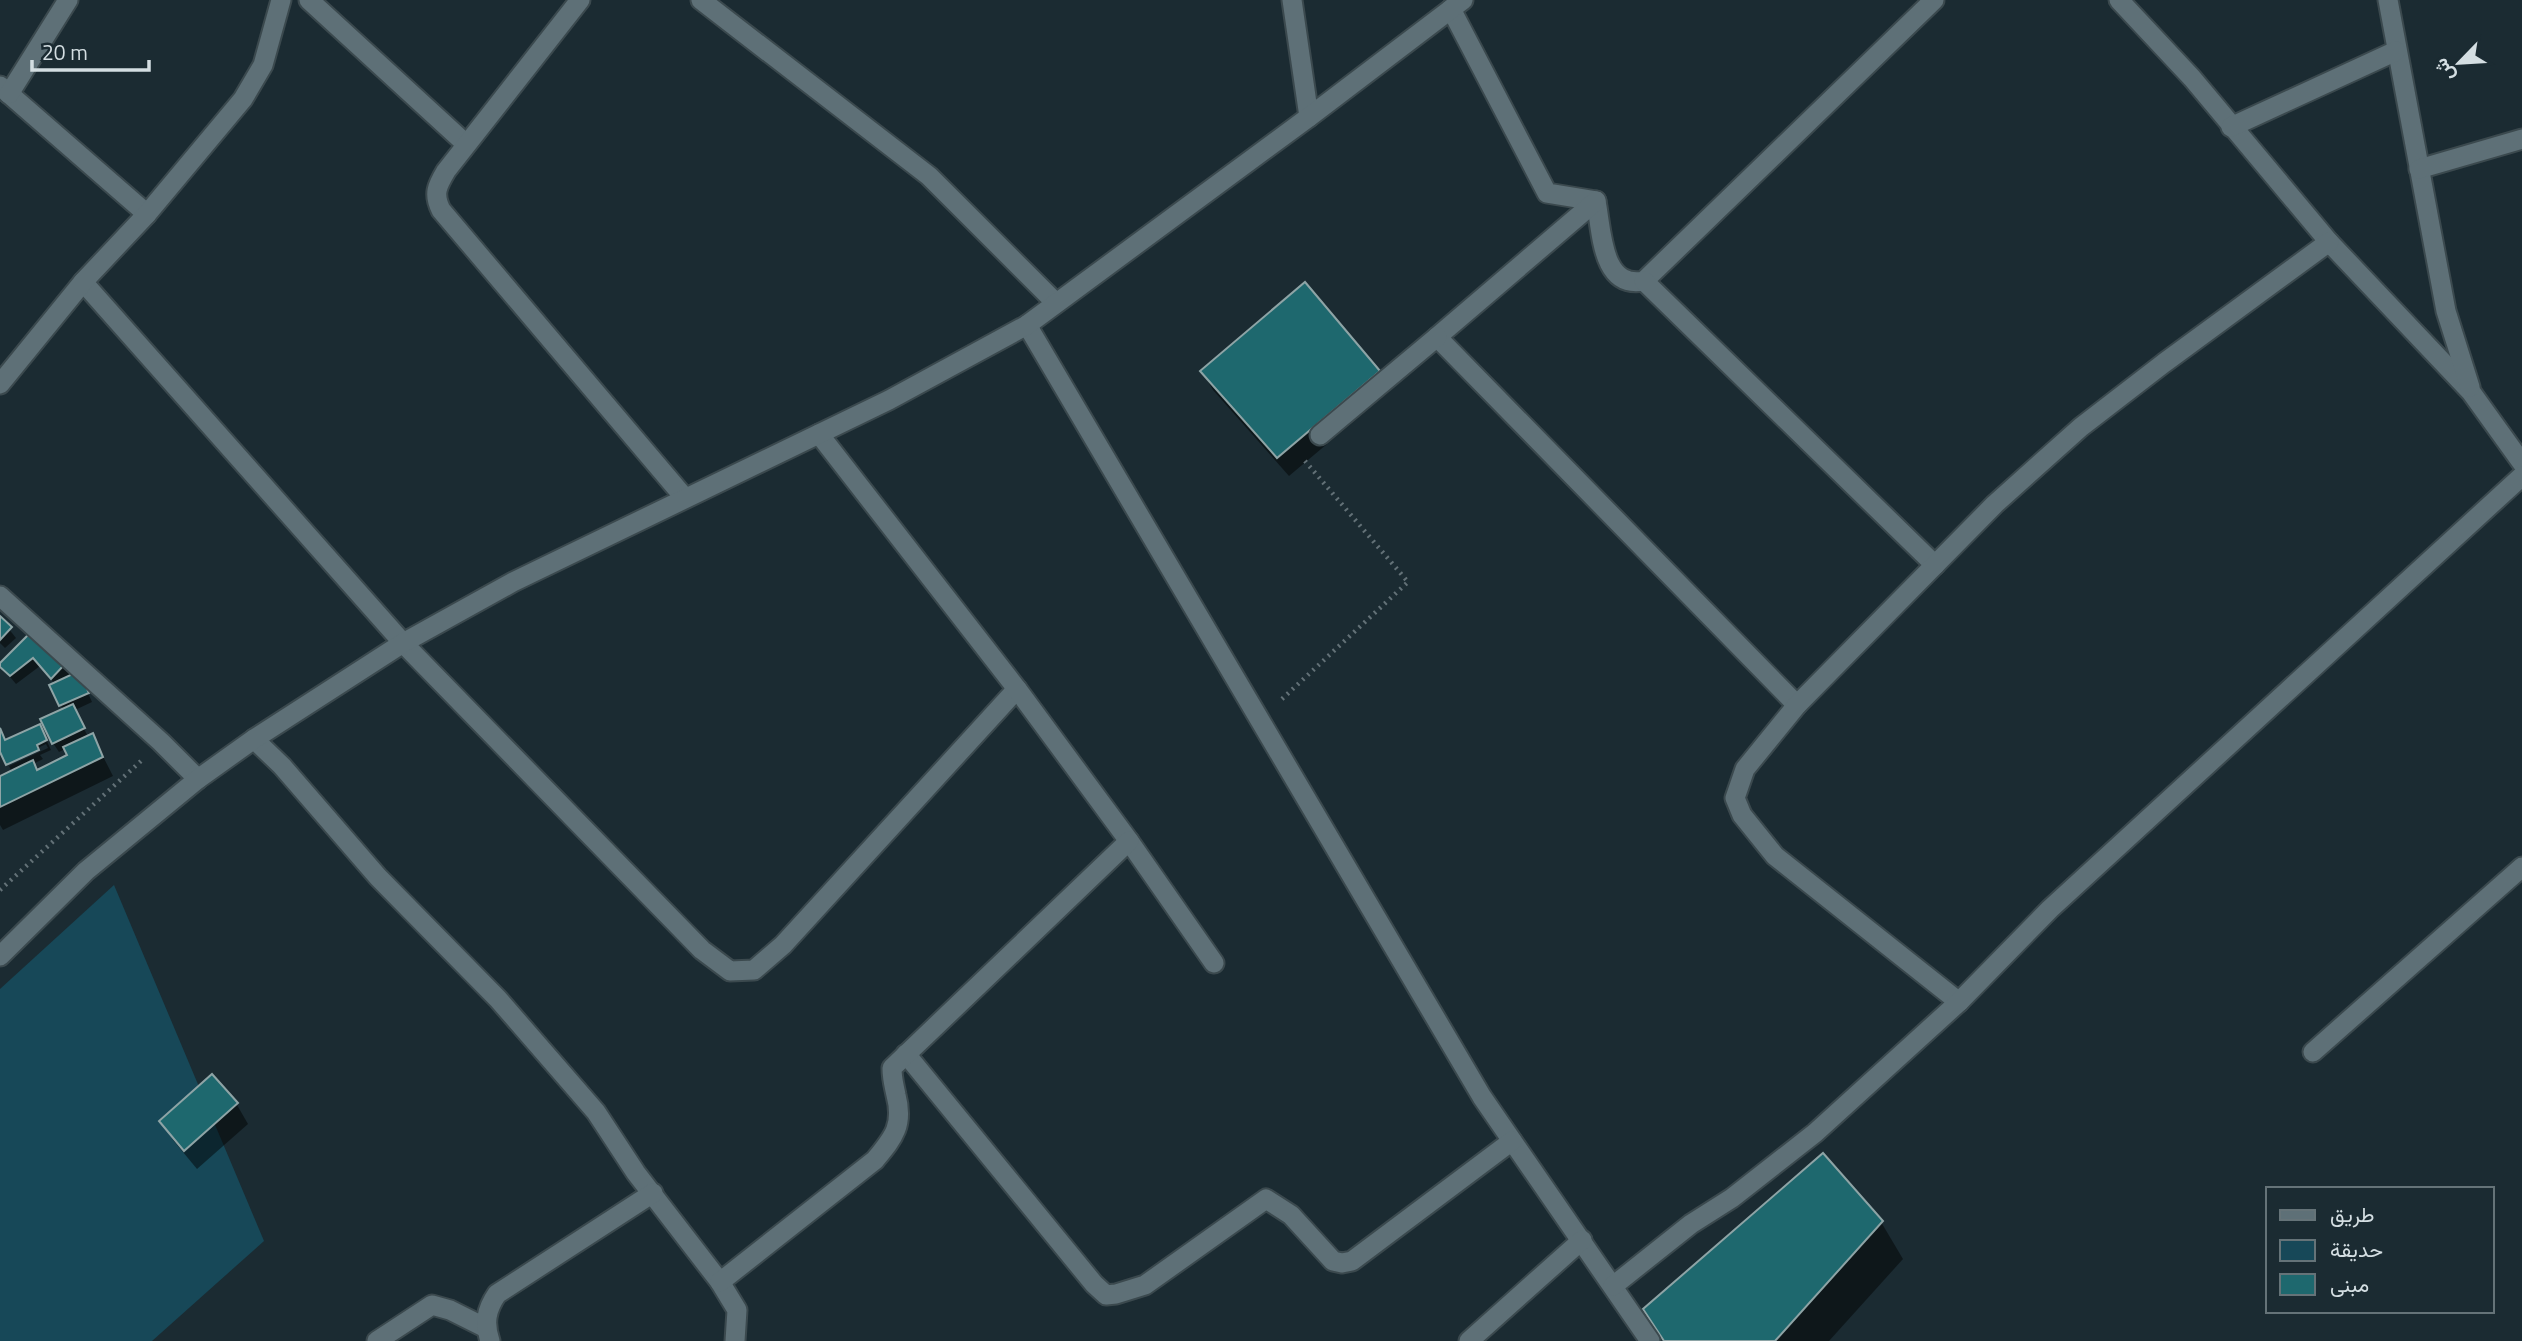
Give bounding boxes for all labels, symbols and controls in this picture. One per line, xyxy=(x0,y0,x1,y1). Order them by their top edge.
scale bar xyxy=(32,28,149,72)
north arrow xyxy=(2424,28,2494,98)
text: 20 m xyxy=(42,36,88,68)
text: ش xyxy=(2425,54,2461,87)
legend xyxy=(2266,1187,2494,1313)
text: طريق xyxy=(2330,1198,2375,1230)
text: حديقة xyxy=(2330,1233,2383,1265)
text: مبنى xyxy=(2330,1268,2369,1300)

